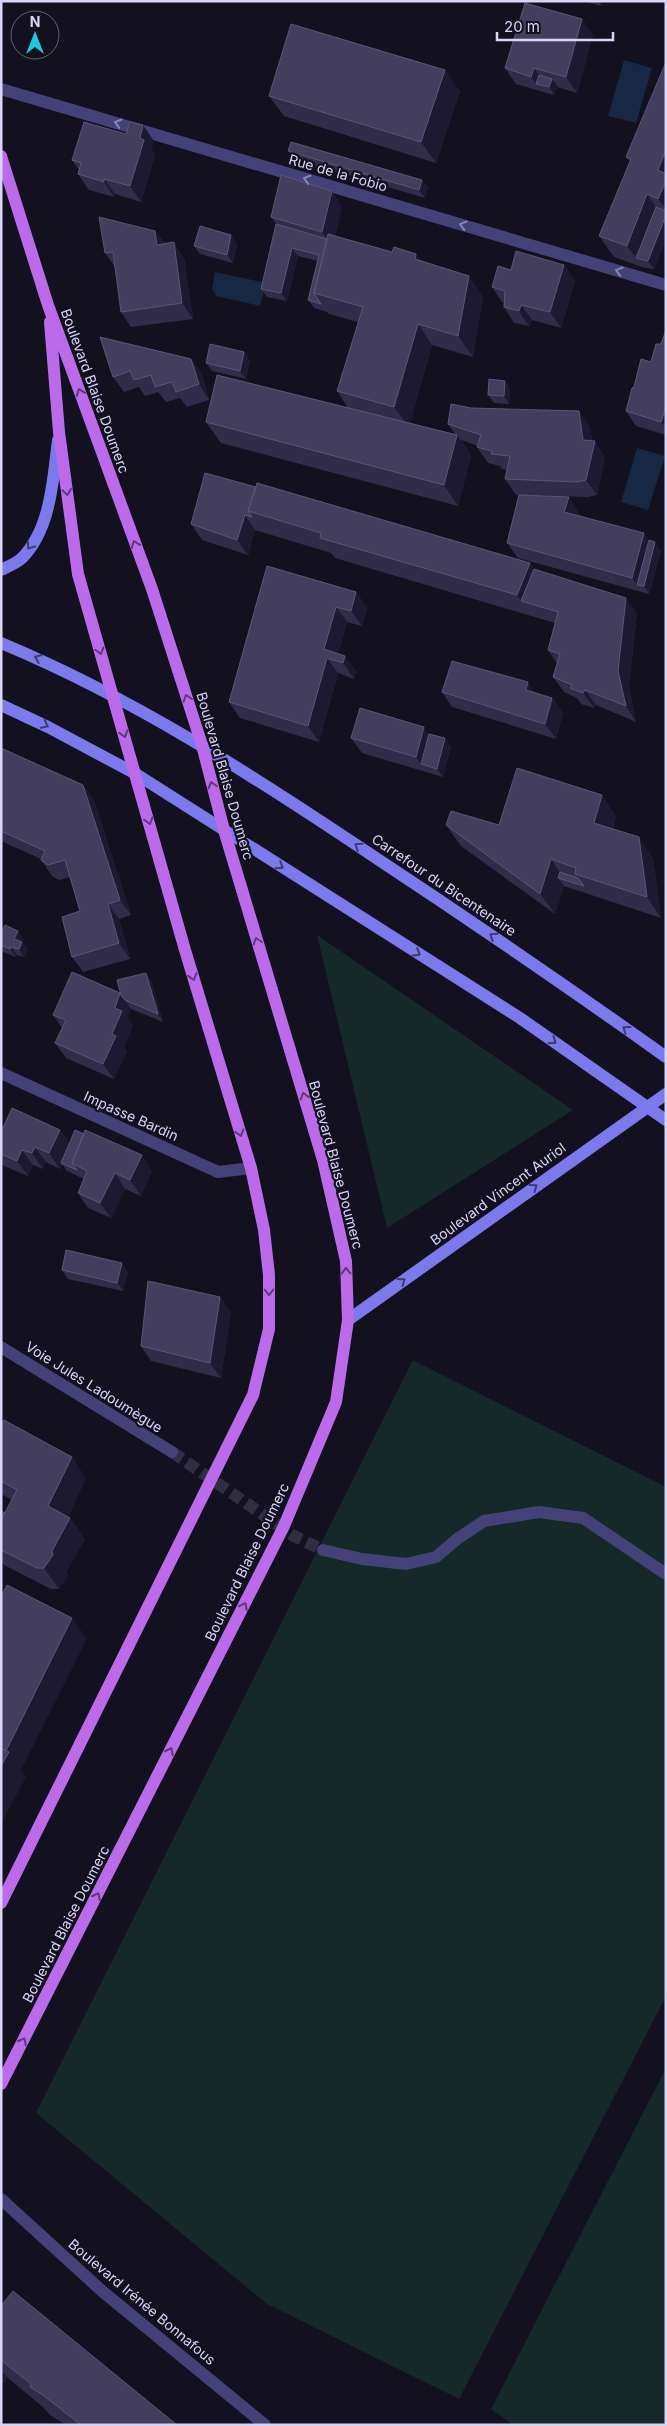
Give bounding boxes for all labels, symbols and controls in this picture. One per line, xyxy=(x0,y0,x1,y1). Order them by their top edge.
north arrow xyxy=(10,10,60,60)
scale bar xyxy=(497,10,613,42)
text: N xyxy=(30,13,40,30)
text: 20 m xyxy=(504,17,540,36)
one-way arrow xyxy=(114,119,122,129)
street label: Rue de la Fobio xyxy=(287,150,389,195)
one-way arrow xyxy=(304,175,312,185)
one-way arrow xyxy=(460,221,468,231)
one-way arrow xyxy=(615,267,624,277)
street label: Boulevard Blaise Doumerc xyxy=(58,306,133,475)
one-way arrow xyxy=(76,388,86,396)
one-way arrow xyxy=(61,489,72,497)
one-way arrow xyxy=(27,540,36,550)
one-way arrow xyxy=(131,540,141,549)
one-way arrow xyxy=(95,646,105,655)
one-way arrow xyxy=(34,654,43,664)
street label: Boulevard Blaise Doumerc xyxy=(193,690,258,862)
one-way arrow xyxy=(183,695,193,703)
one-way arrow xyxy=(40,719,49,730)
one-way arrow xyxy=(119,730,129,738)
one-way arrow xyxy=(208,781,218,789)
one-way arrow xyxy=(143,816,153,824)
street label: Carrefour du Bicentenaire xyxy=(369,830,520,939)
one-way arrow xyxy=(354,842,363,852)
one-way arrow xyxy=(274,859,283,869)
one-way arrow xyxy=(489,933,499,942)
one-way arrow xyxy=(253,937,263,945)
one-way arrow xyxy=(412,946,421,956)
one-way arrow xyxy=(188,972,198,980)
one-way arrow xyxy=(622,1026,632,1035)
one-way arrow xyxy=(548,1035,557,1044)
street label: Boulevard Blaise Doumerc xyxy=(306,1079,367,1251)
street label: Impasse Bardin xyxy=(81,1087,181,1144)
one-way arrow xyxy=(299,1093,309,1101)
one-way arrow xyxy=(234,1128,244,1136)
street label: Boulevard Vincent Auriol xyxy=(427,1139,569,1248)
one-way arrow xyxy=(528,1184,538,1193)
one-way arrow xyxy=(341,1267,351,1274)
one-way arrow xyxy=(396,1278,406,1287)
one-way arrow xyxy=(264,1288,274,1296)
street label: Voie Jules Ladoumègue xyxy=(23,1337,166,1436)
street label: Boulevard Blaise Doumerc xyxy=(201,1480,292,1644)
one-way arrow xyxy=(238,1602,248,1611)
one-way arrow xyxy=(164,1747,174,1756)
street label: Boulevard Blaise Doumerc xyxy=(19,1842,113,2005)
one-way arrow xyxy=(91,1892,101,1901)
one-way arrow xyxy=(17,2037,27,2046)
street label: Boulevard Irénée Bonnafous xyxy=(65,2235,219,2368)

